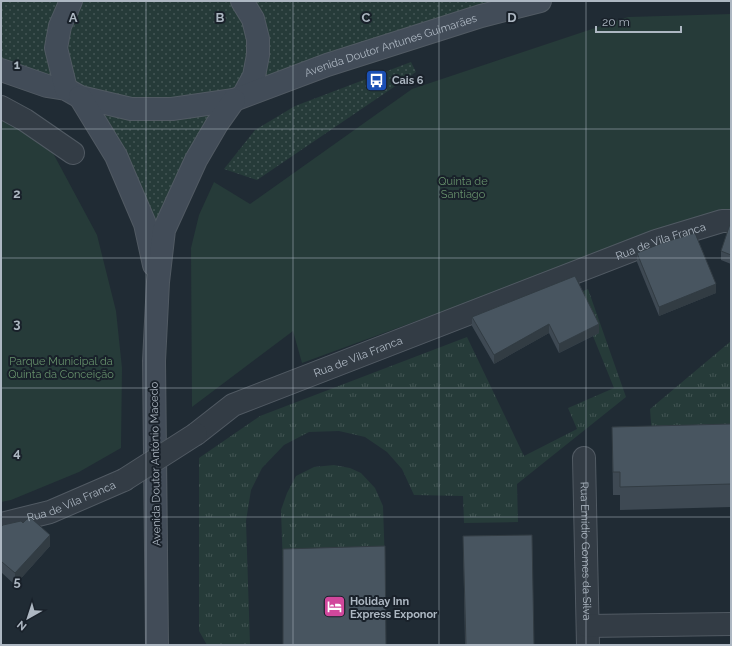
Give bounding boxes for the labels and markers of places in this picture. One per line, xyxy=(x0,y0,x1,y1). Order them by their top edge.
bus stop icon: Cais 6 xyxy=(364,67,390,93)
place label: Cais 6 xyxy=(392,74,424,87)
hotel icon: Holiday Inn Express Exponor xyxy=(321,594,347,620)
place label: Holiday Inn Express Exponor xyxy=(350,595,438,621)

